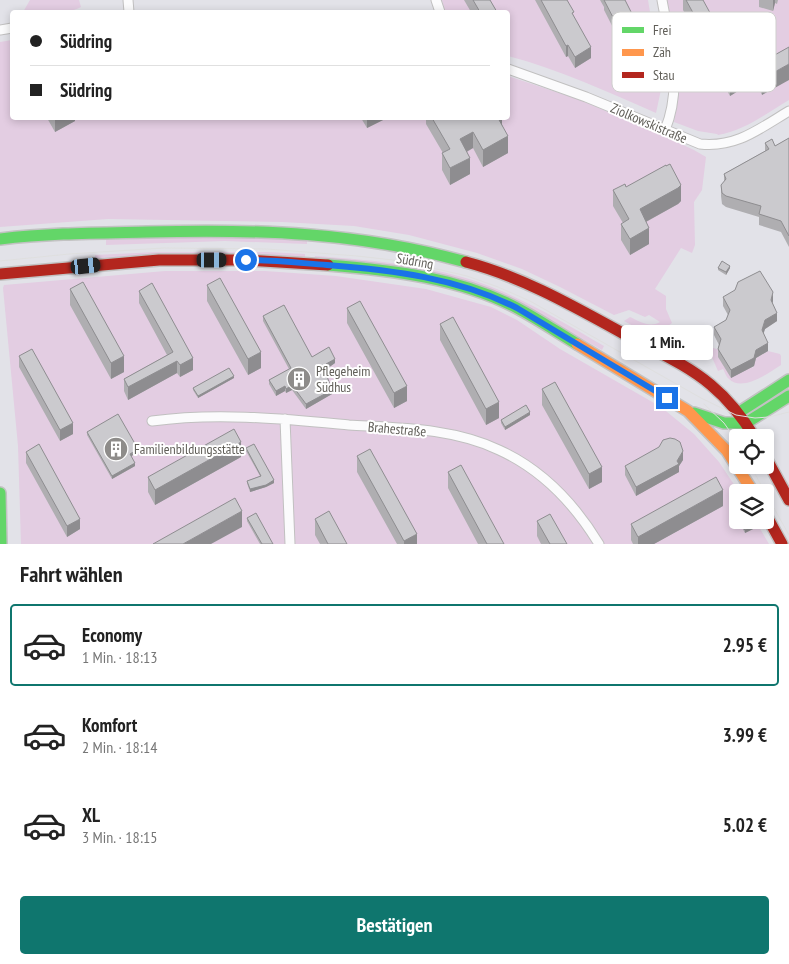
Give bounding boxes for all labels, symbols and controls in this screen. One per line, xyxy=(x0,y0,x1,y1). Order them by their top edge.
legend xyxy=(612,12,776,92)
text: Frei xyxy=(653,21,671,39)
text: Südring xyxy=(60,29,112,53)
text: Zäh xyxy=(653,43,671,61)
text: Stau xyxy=(653,66,675,84)
text: Südring xyxy=(60,78,112,102)
street label: Ziolkowskistraße xyxy=(608,99,690,147)
route start xyxy=(235,249,257,271)
street label: Südring xyxy=(395,249,435,273)
car xyxy=(197,253,227,268)
car xyxy=(70,257,101,275)
callout: 1 Min. xyxy=(621,326,713,360)
text: 1 Min. xyxy=(649,332,685,352)
place label: Pflegeheim Südhus xyxy=(316,362,370,396)
building icon: Pflegeheim Südhus xyxy=(286,366,312,392)
route end xyxy=(656,387,678,409)
street label: Brahestraße xyxy=(367,417,427,441)
map controls xyxy=(729,429,774,529)
button: locate xyxy=(729,429,774,474)
building icon: Familienbildungsstätte xyxy=(103,436,129,462)
place label: Familienbildungsstätte xyxy=(134,440,245,458)
button: layers xyxy=(729,484,774,529)
text: Fahrt wählen xyxy=(20,560,123,588)
icon: car xyxy=(22,623,67,668)
text: Economy xyxy=(82,623,142,647)
text: 2.95 € xyxy=(723,633,767,657)
text: 1 Min. · 18:13 xyxy=(82,647,157,667)
icon: car xyxy=(22,713,67,758)
text: Komfort xyxy=(82,713,137,737)
text: 3.99 € xyxy=(723,723,767,747)
text: 2 Min. · 18:14 xyxy=(82,737,157,757)
icon: car xyxy=(22,803,67,848)
text: XL xyxy=(82,803,100,827)
text: 5.02 € xyxy=(723,813,767,837)
text: 3 Min. · 18:15 xyxy=(82,827,157,847)
button: Bestätigen xyxy=(20,896,769,954)

